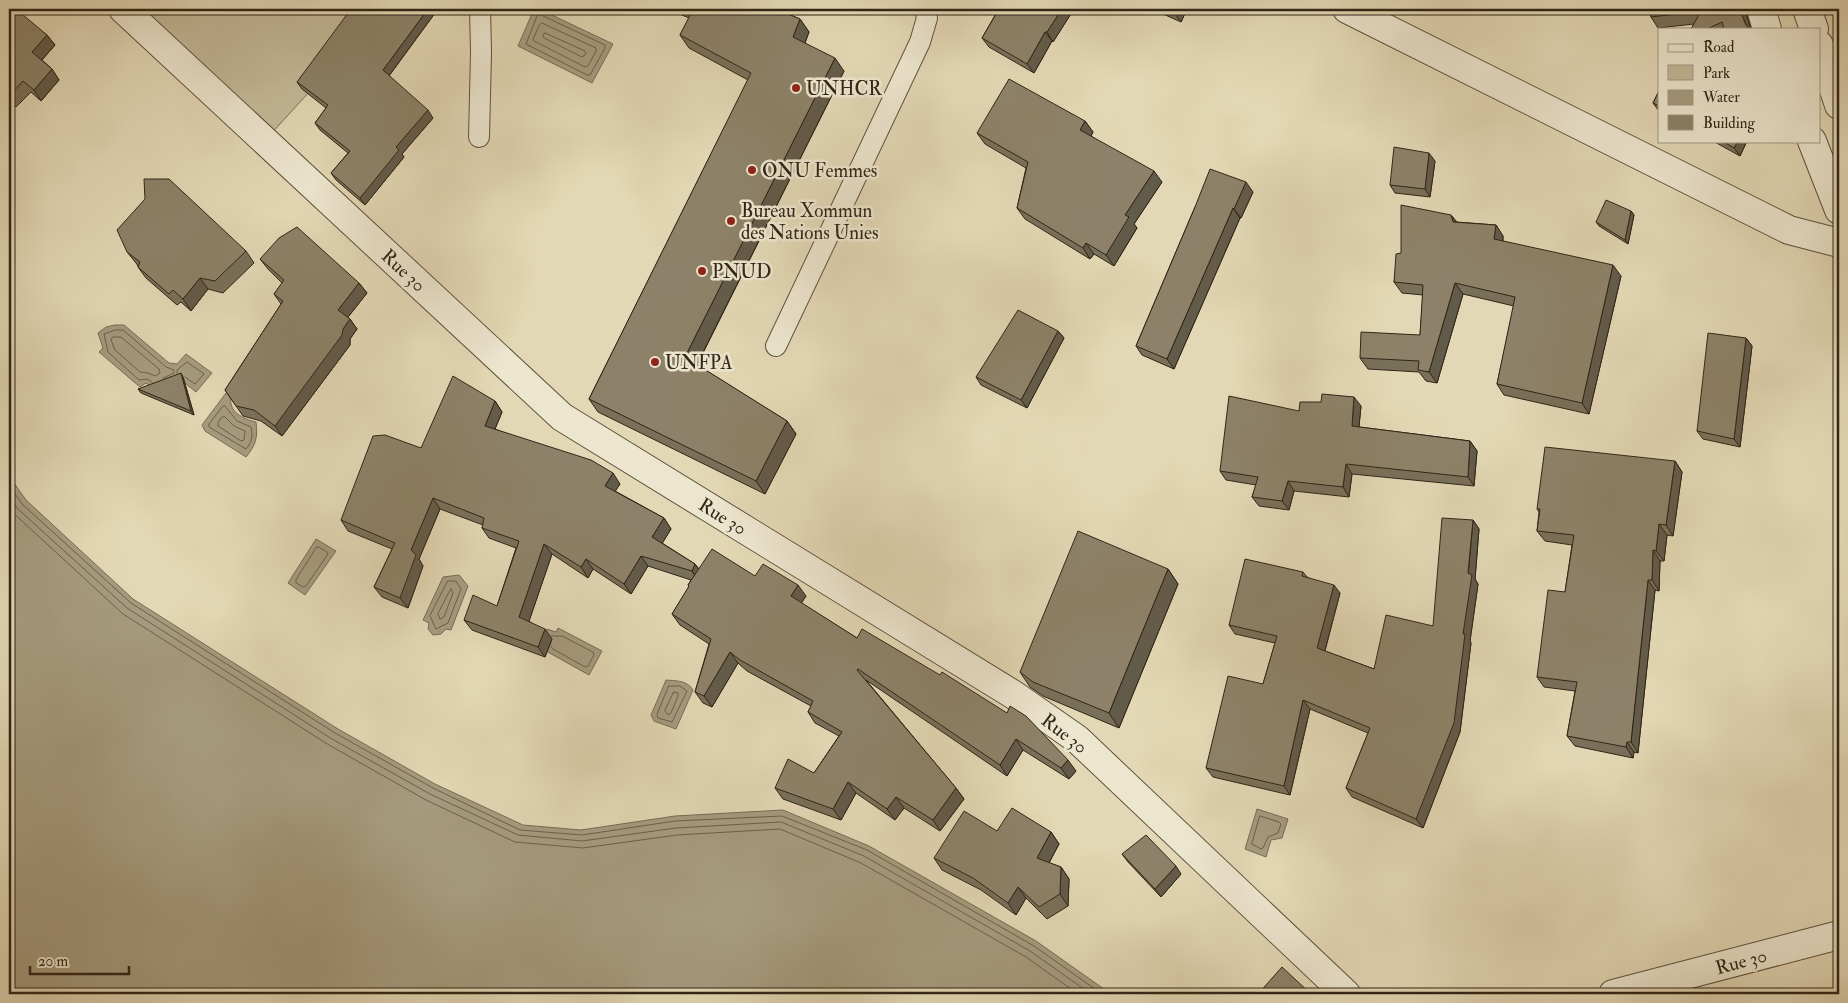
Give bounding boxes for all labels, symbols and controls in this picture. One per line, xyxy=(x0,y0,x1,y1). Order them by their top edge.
legend xyxy=(1658,28,1820,142)
text: Road xyxy=(1703,38,1735,57)
text: Park xyxy=(1703,64,1730,83)
place label: UNHCR xyxy=(806,77,882,101)
marker: UNHCR xyxy=(790,82,802,94)
text: Water xyxy=(1702,88,1740,107)
text: Building xyxy=(1703,114,1755,133)
place label: ONU Femmes xyxy=(762,159,877,183)
marker: ONU Femmes xyxy=(746,164,758,176)
place label: Bureau Xommun des Nations Unies xyxy=(741,199,878,245)
marker: Bureau Xommun des Nations Unies xyxy=(725,215,737,227)
street label: Rue 30 xyxy=(376,244,431,297)
place label: PNUD xyxy=(712,260,772,284)
marker: PNUD xyxy=(696,265,708,277)
place label: UNFPA xyxy=(665,351,732,375)
marker: UNFPA xyxy=(649,356,661,368)
street label: Rue 30 xyxy=(694,493,751,541)
street label: Rue 30 xyxy=(1036,708,1092,759)
scale bar xyxy=(30,943,129,975)
street label: Rue 30 xyxy=(1713,944,1770,980)
text: 20 m xyxy=(38,952,68,971)

